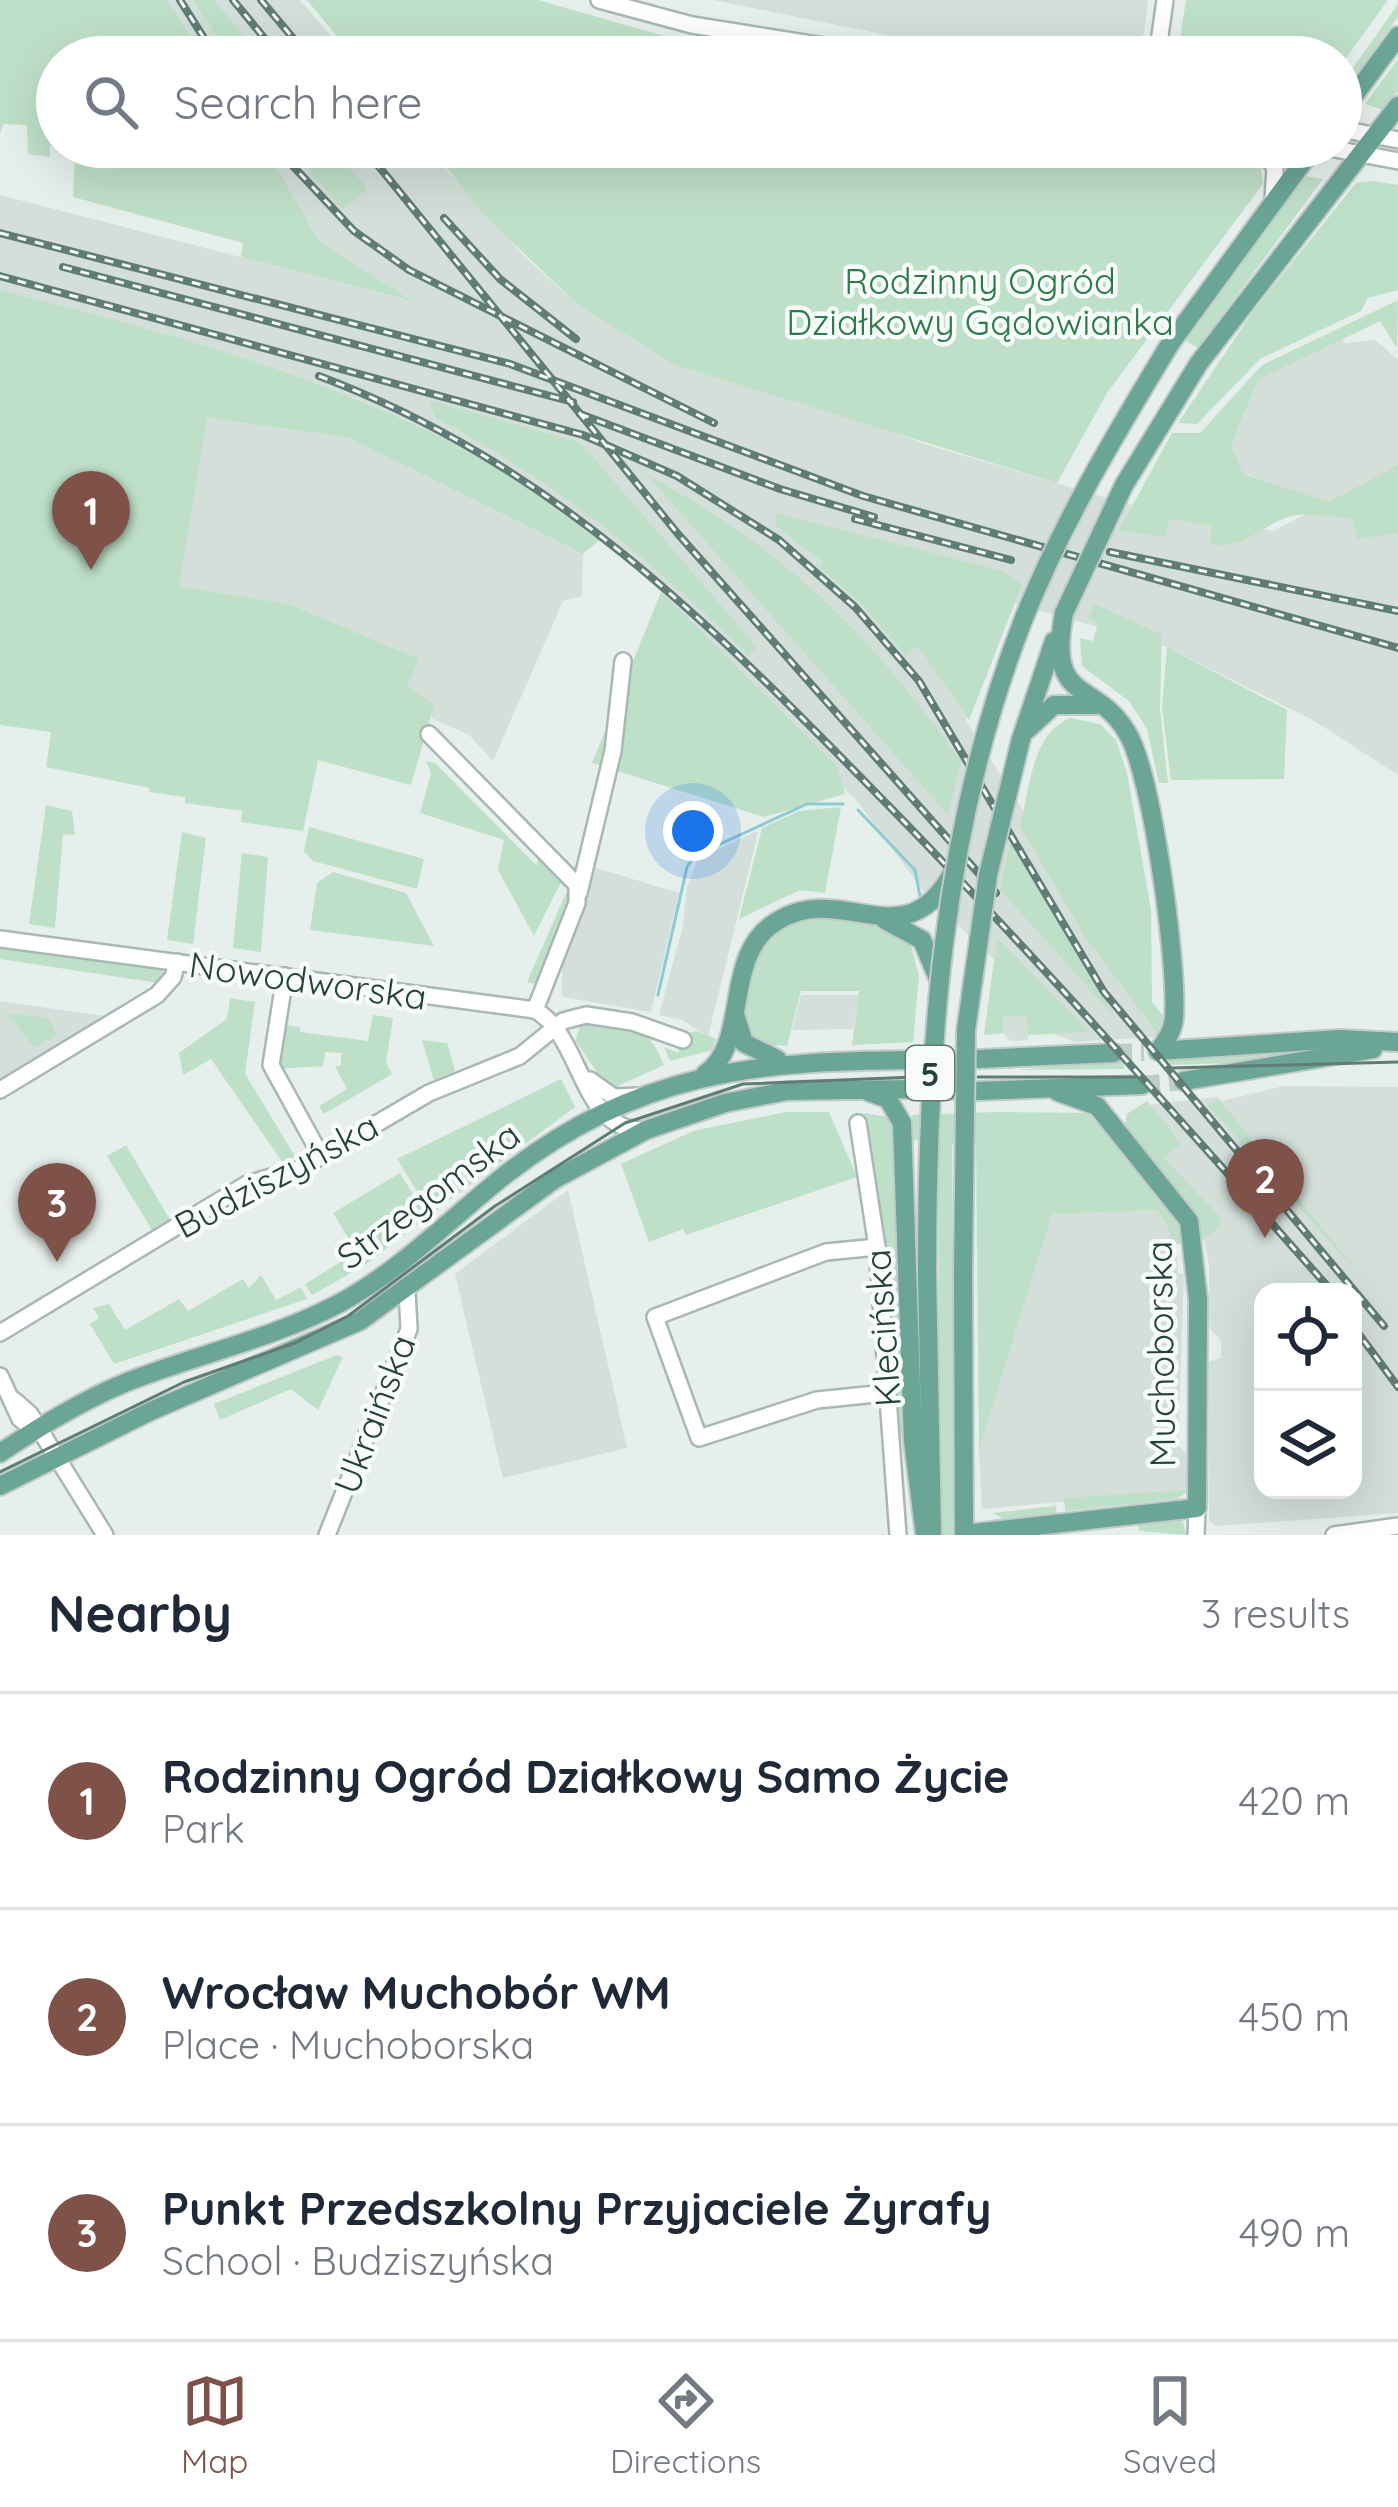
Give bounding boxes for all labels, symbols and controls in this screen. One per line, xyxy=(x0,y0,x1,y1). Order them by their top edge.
search box xyxy=(36,36,1362,168)
icon: search xyxy=(78,69,144,135)
text: Search here xyxy=(174,74,422,130)
park label: Rodzinny Ogród Działkowy Gądowianka xyxy=(786,258,1174,344)
pin: 1 xyxy=(52,471,130,570)
your location xyxy=(663,801,723,861)
street label: Nowodworska xyxy=(186,941,430,1019)
road number: 5 xyxy=(906,1046,954,1100)
street label: Budziszyńska xyxy=(167,1103,385,1247)
street label: Strzegomska xyxy=(328,1112,528,1278)
pin: 2 xyxy=(1226,1139,1304,1238)
pin: 3 xyxy=(18,1163,96,1262)
street label: Muchoborska xyxy=(1136,1240,1184,1468)
street label: Klecińska xyxy=(854,1248,910,1408)
map controls xyxy=(1254,1283,1362,1499)
button: locate xyxy=(1254,1283,1362,1391)
street label: Ukraińska xyxy=(323,1328,425,1500)
button: layers xyxy=(1254,1391,1362,1499)
text: Nearby xyxy=(48,1581,232,1645)
text: 3 results xyxy=(1201,1589,1350,1638)
text: Rodzinny Ogród Działkowy Samo Życie xyxy=(162,1748,1010,1804)
text: 1 xyxy=(79,1776,95,1825)
text: 420 m xyxy=(1238,1776,1350,1825)
text: Park xyxy=(162,1804,245,1853)
text: Wrocław Muchobór WM xyxy=(162,1964,671,2020)
text: 2 xyxy=(76,1992,98,2041)
text: 450 m xyxy=(1238,1992,1350,2041)
text: Place · Muchoborska xyxy=(162,2020,534,2069)
text: Punkt Przedszkolny Przyjaciele Żyrafy xyxy=(162,2180,991,2236)
text: 3 xyxy=(77,2208,97,2257)
text: 490 m xyxy=(1239,2208,1350,2257)
text: School · Budziszyńska xyxy=(162,2236,554,2285)
tab: Map xyxy=(181,2368,248,2481)
tab: Directions xyxy=(610,2368,761,2481)
tab: Saved xyxy=(1123,2368,1217,2481)

